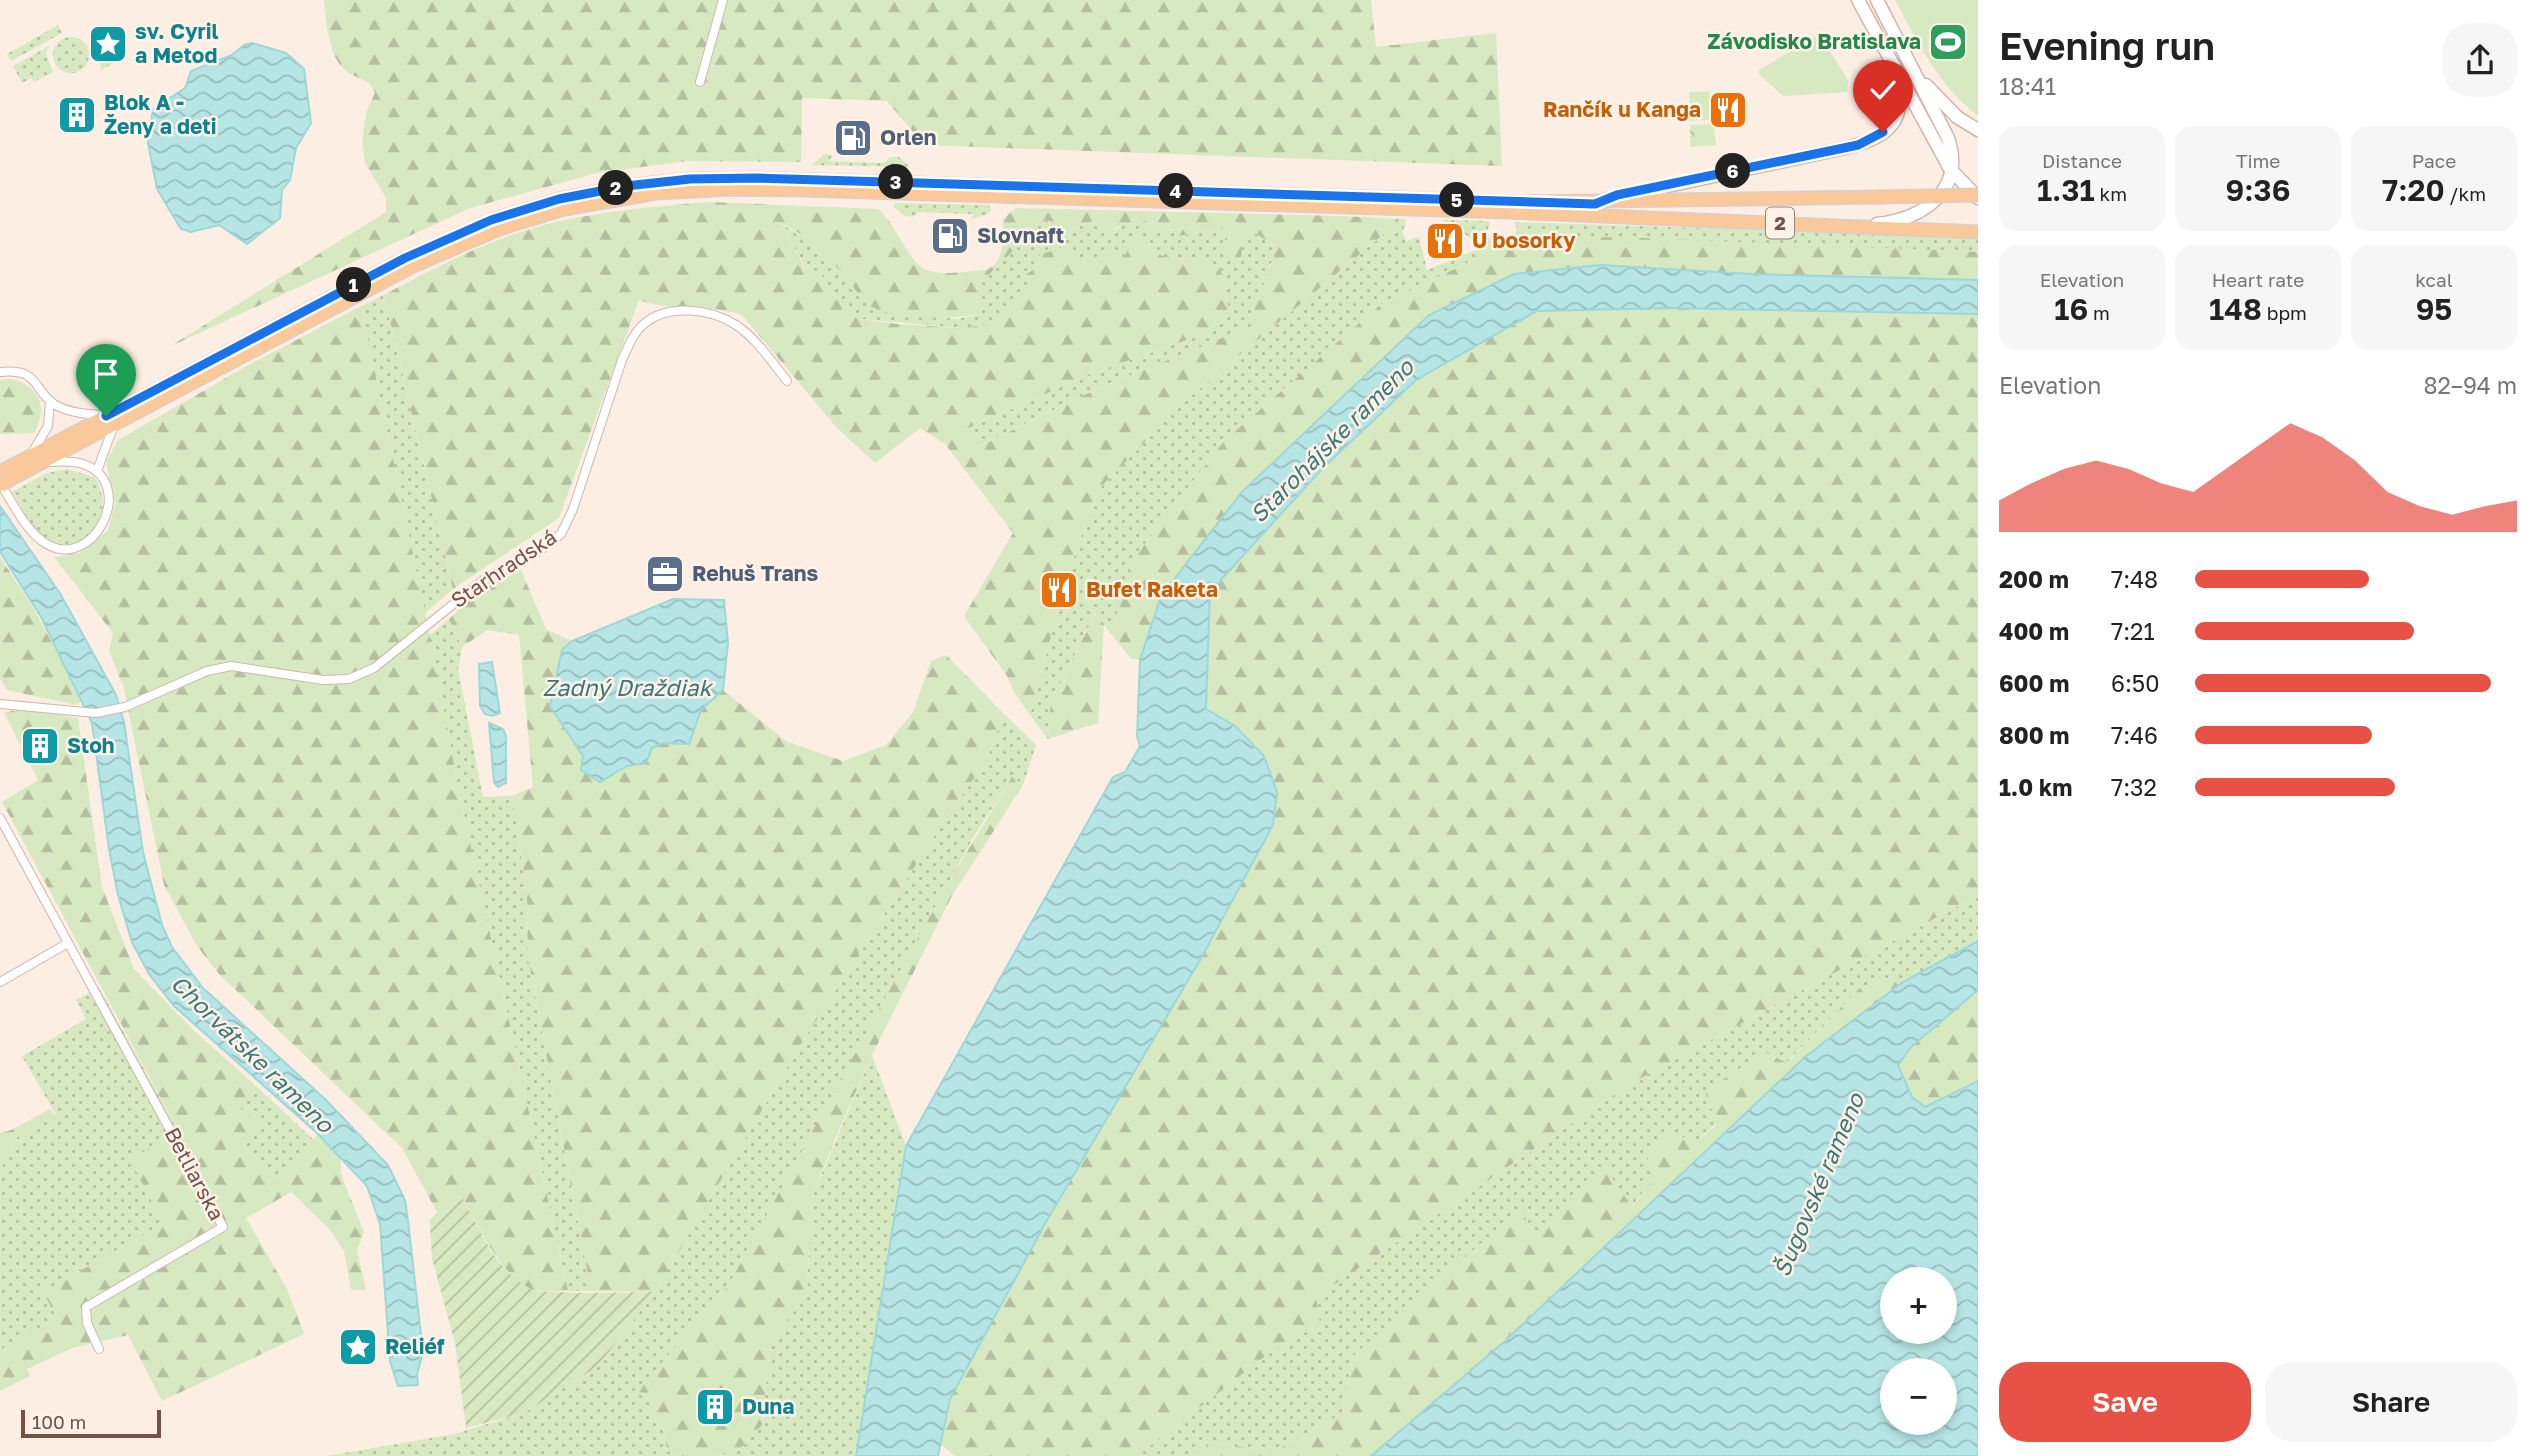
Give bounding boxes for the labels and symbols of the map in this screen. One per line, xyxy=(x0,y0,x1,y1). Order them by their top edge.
place label: sv. Cyril a Metod xyxy=(135,18,219,68)
sports icon: Závodisko Bratislava xyxy=(1927,21,1969,63)
place icon: sv. Cyril a Metod xyxy=(87,23,129,65)
place label: Závodisko Bratislava xyxy=(1707,28,1921,54)
pin xyxy=(1853,60,1913,132)
place label: Blok A - Ženy a deti xyxy=(104,89,216,139)
restaurant icon: Rančík u Kanga xyxy=(1707,89,1749,131)
building icon: Blok A - Ženy a deti xyxy=(56,94,98,136)
place label: Rančík u Kanga xyxy=(1543,96,1701,122)
fuel station icon: Orlen xyxy=(832,117,874,159)
place label: Orlen xyxy=(880,124,936,150)
pin: 6 xyxy=(1716,154,1750,188)
pin: 3 xyxy=(878,164,914,200)
pin: 2 xyxy=(598,170,634,206)
pin: 4 xyxy=(1158,174,1194,208)
pin: 5 xyxy=(1440,182,1474,218)
road number: 2 xyxy=(1766,208,1794,238)
fuel station icon: Slovnaft xyxy=(929,215,971,257)
restaurant icon: U bosorky xyxy=(1424,220,1466,262)
place label: Slovnaft xyxy=(977,222,1064,248)
place label: U bosorky xyxy=(1472,227,1576,253)
pin: 1 xyxy=(336,268,372,302)
pin xyxy=(76,344,136,416)
water label: Starohájske rameno xyxy=(1244,352,1420,528)
street label: Starhradská xyxy=(446,523,561,613)
office icon: Rehuš Trans xyxy=(644,553,686,595)
place label: Rehuš Trans xyxy=(692,560,818,586)
restaurant icon: Bufet Raketa xyxy=(1038,569,1080,611)
place label: Bufet Raketa xyxy=(1086,576,1218,602)
water label: Zadný Draždiak xyxy=(542,673,714,701)
building icon: Stoh xyxy=(19,725,61,767)
place label: Stoh xyxy=(67,732,115,758)
water label: Chorvátske rameno xyxy=(166,969,340,1139)
water label: Šugovské rameno xyxy=(1767,1088,1870,1280)
street label: Betliarska xyxy=(160,1123,230,1225)
place icon: Reliéf xyxy=(337,1326,379,1368)
place label: Reliéf xyxy=(385,1333,445,1359)
building icon: Duna xyxy=(694,1386,736,1428)
place label: Duna xyxy=(742,1393,794,1419)
scale bar xyxy=(21,1407,161,1439)

